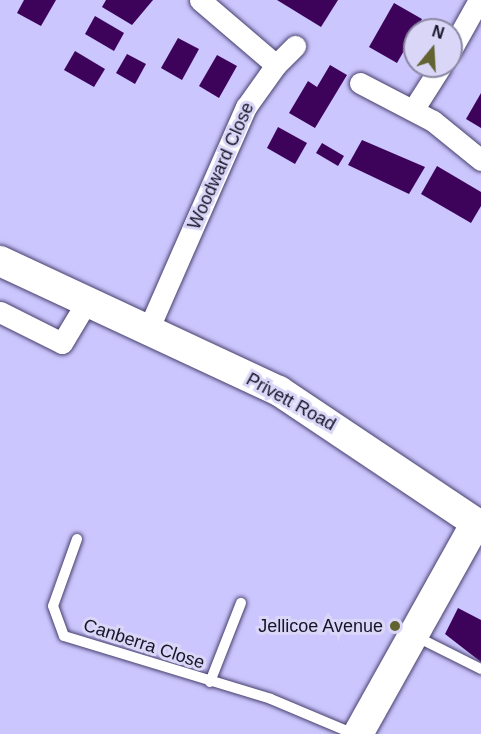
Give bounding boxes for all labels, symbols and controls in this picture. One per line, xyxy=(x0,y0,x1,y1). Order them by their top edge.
north arrow xyxy=(403,18,463,78)
text: N xyxy=(430,22,446,42)
street label: Woodward Close xyxy=(183,99,259,233)
street label: Privett Road xyxy=(242,369,340,435)
street label: Canberra Close xyxy=(81,614,207,674)
place label: Jellicoe Avenue xyxy=(257,615,383,637)
marker: Jellicoe Avenue xyxy=(388,619,402,633)

